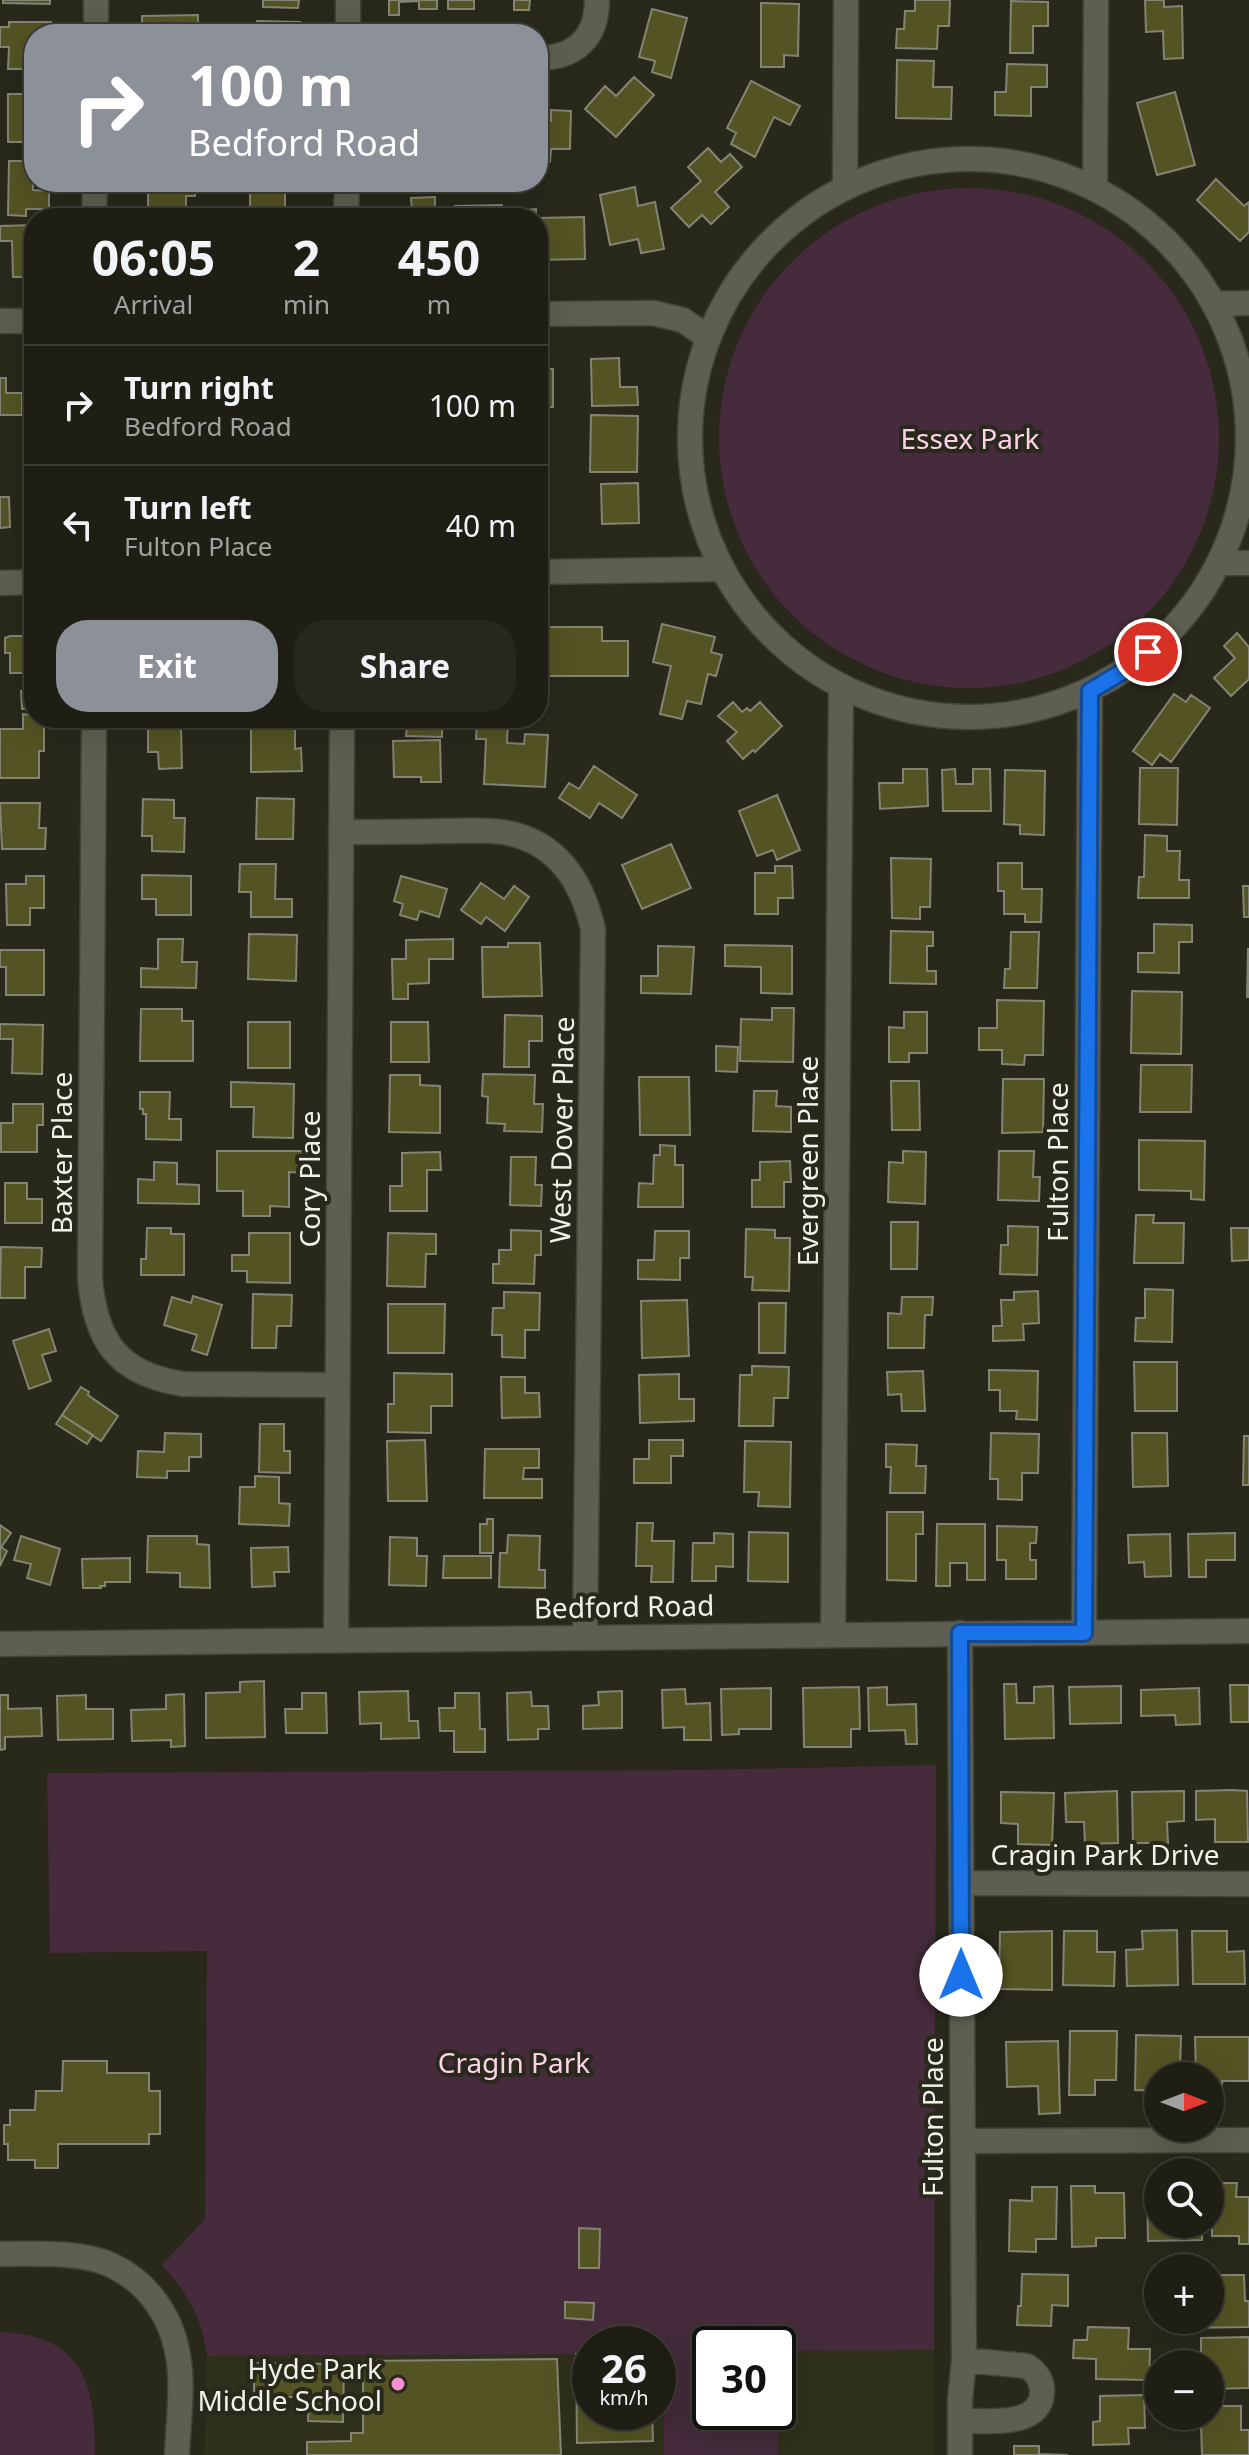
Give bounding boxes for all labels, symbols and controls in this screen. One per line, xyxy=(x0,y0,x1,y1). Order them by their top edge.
text: 100 m xyxy=(188,46,353,122)
icon: right xyxy=(56,56,160,160)
text: Bedford Road xyxy=(188,118,420,167)
text: 06:05 xyxy=(92,225,215,290)
text: 2 xyxy=(293,225,320,290)
text: 450 xyxy=(398,225,480,290)
text: Arrival xyxy=(114,286,193,322)
text: min xyxy=(283,286,330,322)
text: m xyxy=(427,286,451,322)
text: Turn right xyxy=(124,367,274,408)
icon: right xyxy=(56,383,100,427)
text: 100 m xyxy=(429,385,516,426)
text: Bedford Road xyxy=(124,408,292,444)
park label: Essex Park xyxy=(901,419,1039,457)
text: Turn left xyxy=(124,487,252,528)
icon: left xyxy=(56,503,100,547)
text: 40 m xyxy=(446,505,516,546)
text: Fulton Place xyxy=(124,528,272,564)
pin xyxy=(1114,618,1182,686)
button: Exit xyxy=(56,620,278,712)
button: Share xyxy=(294,620,516,712)
icon: arrive xyxy=(1126,630,1170,674)
street label: West Dover Place xyxy=(540,1016,582,1244)
street label: Evergreen Place xyxy=(788,1056,826,1266)
street label: Baxter Place xyxy=(42,1072,80,1234)
street label: Fulton Place xyxy=(1038,1082,1076,1242)
street label: Cory Place xyxy=(290,1111,328,1247)
street label: Bedford Road xyxy=(533,1585,715,1627)
street label: Cragin Park Drive xyxy=(990,1835,1220,1873)
position arrow xyxy=(919,1933,1003,2017)
street label: Fulton Place xyxy=(913,2037,951,2197)
park label: Cragin Park xyxy=(438,2043,590,2081)
north arrow xyxy=(1144,2062,1224,2142)
map controls xyxy=(1144,2062,1224,2430)
button: search xyxy=(1144,2158,1224,2238)
button: + xyxy=(1144,2254,1224,2334)
speed limit sign: 30 xyxy=(692,2326,796,2430)
text: 26 xyxy=(601,2340,647,2395)
place label: Hyde Park Middle School xyxy=(197,2349,382,2419)
button: − xyxy=(1144,2350,1224,2430)
marker: Hyde Park Middle School xyxy=(389,2375,407,2393)
text: km/h xyxy=(599,2384,649,2411)

